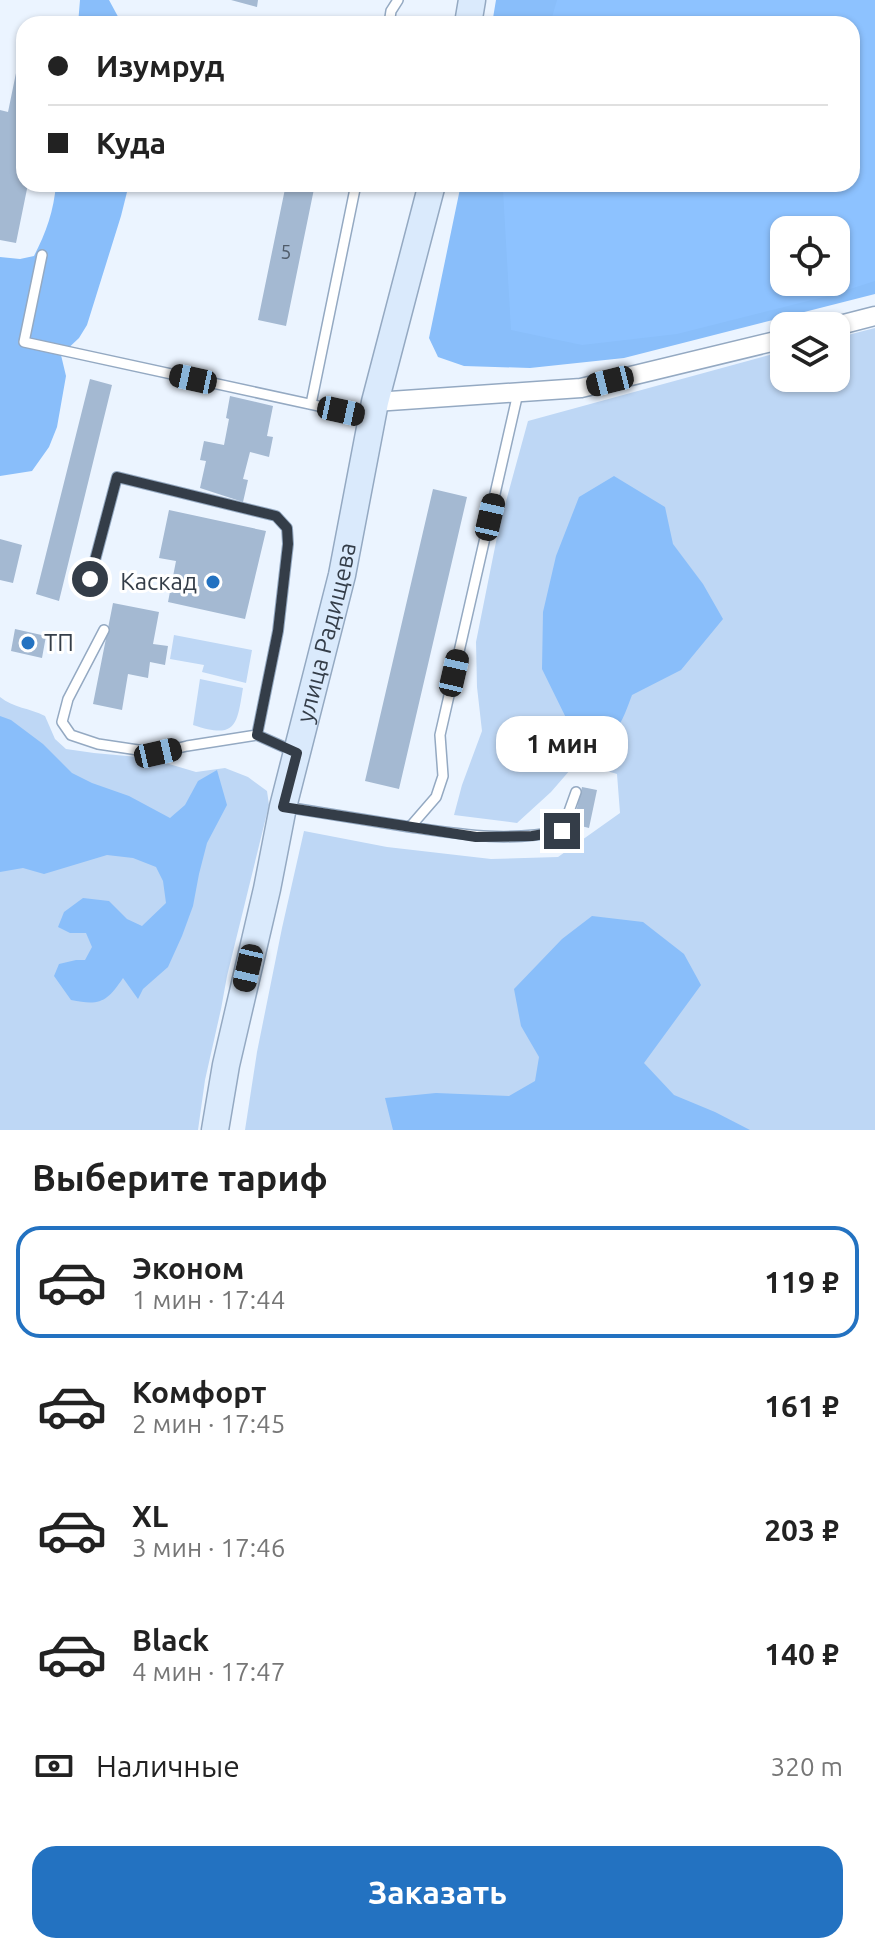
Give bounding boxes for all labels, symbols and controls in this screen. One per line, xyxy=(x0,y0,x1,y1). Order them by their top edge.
text: Изумруд xyxy=(96,49,225,83)
text: Куда xyxy=(96,126,166,160)
map controls xyxy=(770,216,850,392)
button: locate xyxy=(770,216,850,296)
house number: 5 xyxy=(280,240,292,263)
button: layers xyxy=(770,312,850,392)
car xyxy=(167,362,219,396)
car xyxy=(584,364,636,398)
car xyxy=(315,394,367,428)
car xyxy=(473,491,507,543)
street label: улица Радищева xyxy=(291,540,361,725)
route start xyxy=(72,561,108,597)
place label: Каскад xyxy=(120,568,197,595)
marker: Каскад xyxy=(204,573,222,591)
place label: ТП xyxy=(44,629,74,656)
marker: ТП xyxy=(19,634,37,652)
car xyxy=(437,647,471,699)
callout: 1 мин xyxy=(496,715,628,771)
text: 1 мин xyxy=(526,729,598,758)
car xyxy=(132,736,184,770)
route end xyxy=(544,813,580,849)
car xyxy=(231,942,265,994)
text: Выберите тариф xyxy=(32,1157,328,1198)
icon: car xyxy=(36,1246,108,1318)
text: Эконом xyxy=(132,1251,244,1285)
text: 119 ₽ xyxy=(764,1265,839,1299)
text: 1 мин · 17:44 xyxy=(132,1285,285,1314)
icon: car xyxy=(36,1370,108,1442)
text: Комфорт xyxy=(132,1375,266,1409)
text: 161 ₽ xyxy=(764,1389,839,1423)
text: 2 мин · 17:45 xyxy=(132,1409,285,1438)
icon: car xyxy=(36,1494,108,1566)
text: XL xyxy=(132,1499,168,1533)
text: 203 ₽ xyxy=(764,1513,839,1547)
text: 3 мин · 17:46 xyxy=(132,1533,285,1562)
icon: car xyxy=(36,1618,108,1690)
text: Black xyxy=(132,1623,209,1657)
text: 140 ₽ xyxy=(764,1637,839,1671)
text: 4 мин · 17:47 xyxy=(132,1657,285,1686)
icon: cash xyxy=(32,1744,76,1788)
text: Наличные xyxy=(96,1749,240,1783)
text: 320 m xyxy=(771,1752,843,1781)
button: Заказать xyxy=(32,1846,843,1938)

